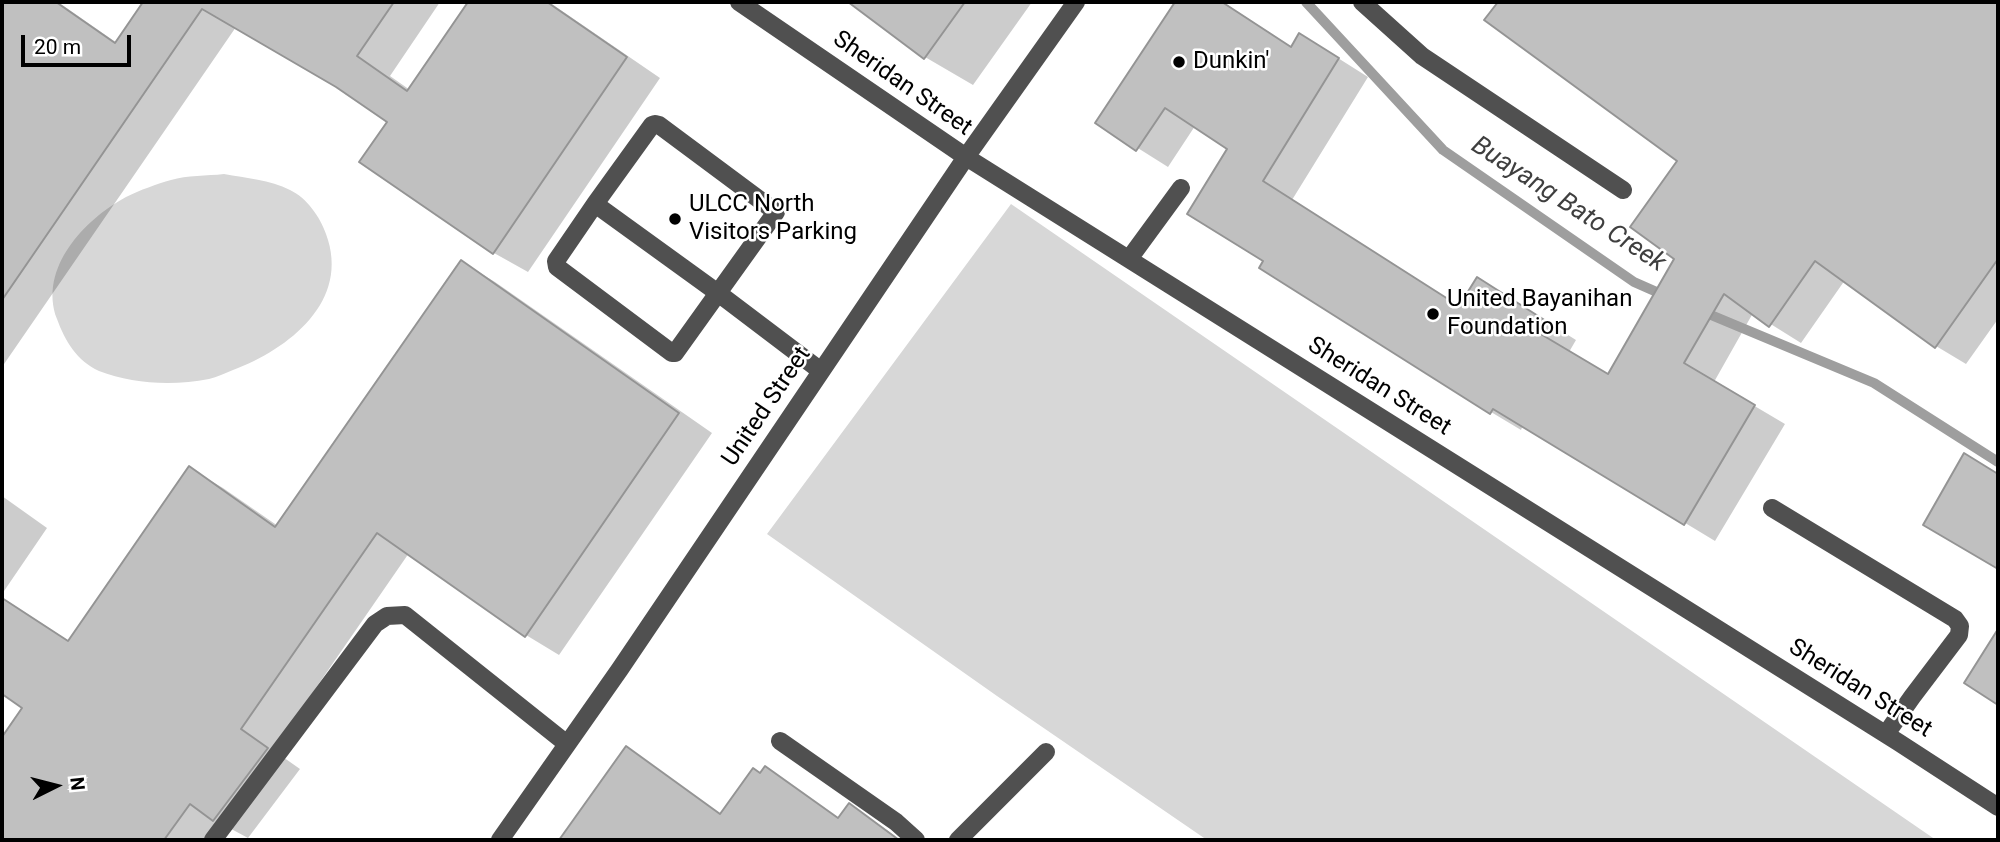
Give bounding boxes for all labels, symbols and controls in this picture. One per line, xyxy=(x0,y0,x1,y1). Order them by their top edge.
scale bar xyxy=(24,21,135,65)
street label: Sheridan Street xyxy=(827,25,977,143)
text: 20 m xyxy=(34,35,81,59)
place label: Dunkin' xyxy=(1193,48,1269,76)
marker: Dunkin' xyxy=(1171,54,1187,70)
water label: Buayang Bato Creek xyxy=(1465,130,1671,280)
place label: ULCC North Visitors Parking xyxy=(689,191,857,247)
marker: ULCC North Visitors Parking xyxy=(667,211,683,227)
place label: United Bayanihan Foundation xyxy=(1447,286,1632,342)
marker: United Bayanihan Foundation xyxy=(1425,306,1441,322)
street label: Sheridan Street xyxy=(1302,332,1456,442)
street label: United Street xyxy=(716,342,818,472)
street label: Sheridan Street xyxy=(1783,634,1937,744)
north arrow xyxy=(21,751,91,821)
text: N xyxy=(65,776,90,792)

